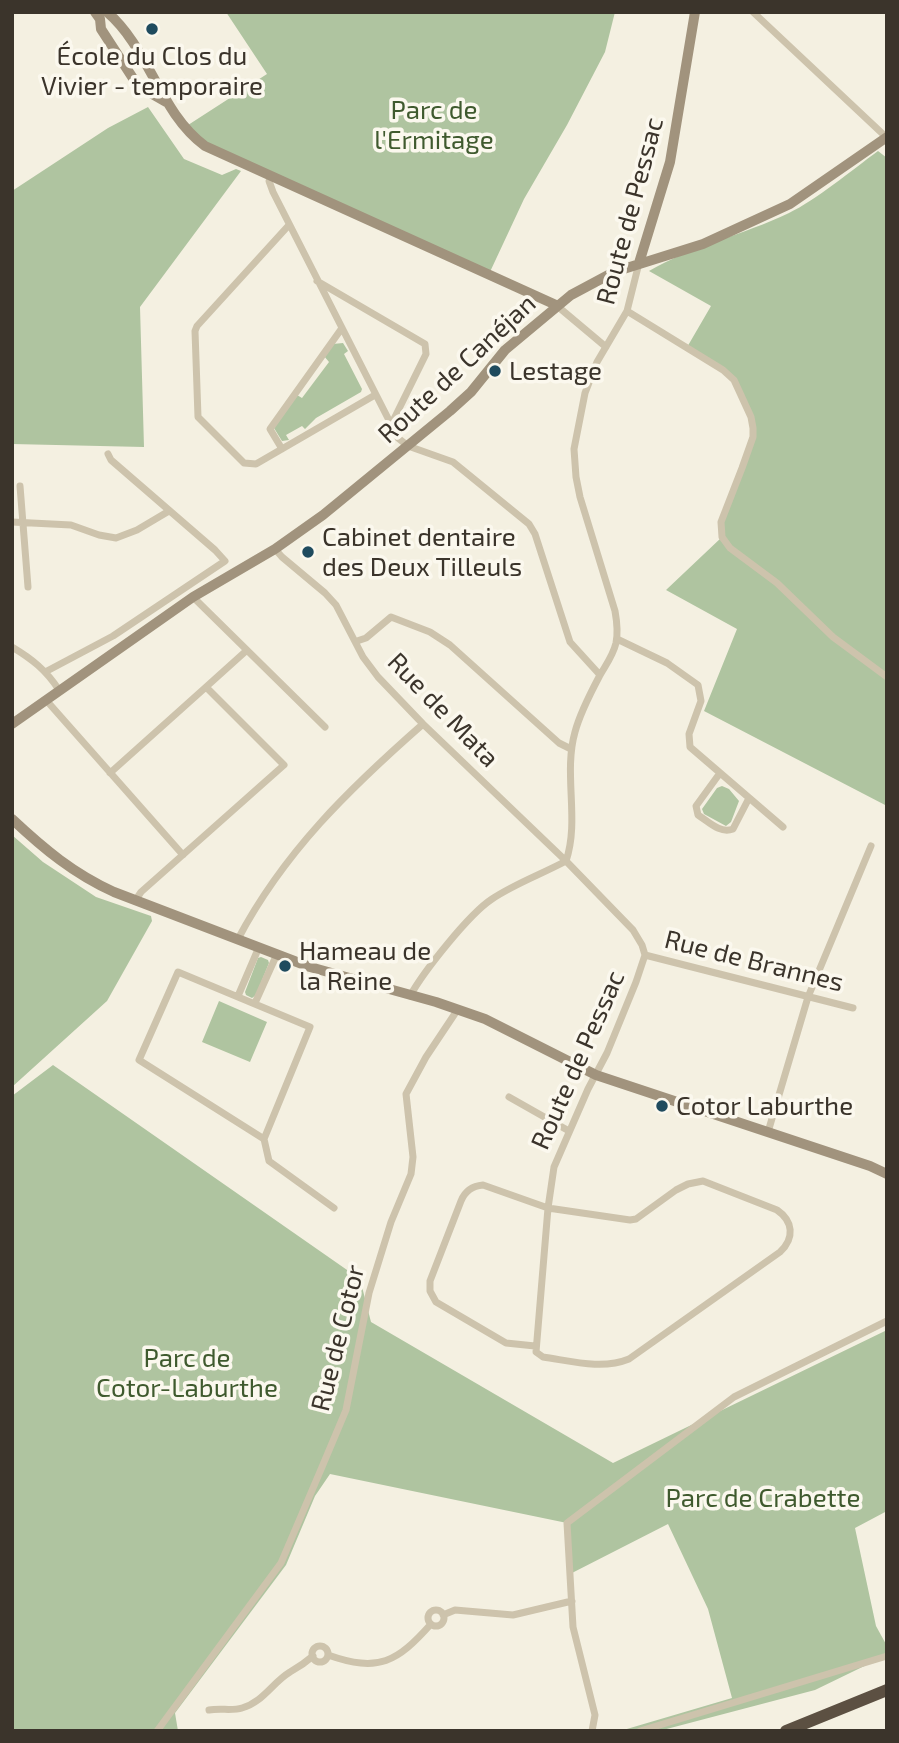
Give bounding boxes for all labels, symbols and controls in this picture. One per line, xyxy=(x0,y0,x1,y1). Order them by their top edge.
marker: École du Clos du Vivier - temporaire xyxy=(144,21,160,37)
place label: École du Clos du Vivier - temporaire xyxy=(41,40,263,102)
park label: Parc de l'Ermitage xyxy=(374,94,494,156)
street label: Route de Pessac xyxy=(590,114,670,308)
street label: Route de Canéjan xyxy=(372,288,542,450)
place label: Lestage xyxy=(509,355,602,387)
marker: Lestage xyxy=(487,363,503,379)
place label: Cabinet dentaire des Deux Tilleuls xyxy=(322,521,522,582)
marker: Cabinet dentaire des Deux Tilleuls xyxy=(300,544,316,560)
street label: Rue de Mata xyxy=(381,646,505,774)
street label: Rue de Brannes xyxy=(661,924,847,998)
place label: Hameau de la Reine xyxy=(299,935,431,996)
marker: Hameau de la Reine xyxy=(277,958,293,974)
street label: Route de Pessac xyxy=(525,966,631,1154)
place label: Cotor Laburthe xyxy=(676,1090,853,1122)
marker: Cotor Laburthe xyxy=(654,1098,670,1114)
street label: Rue de Cotor xyxy=(305,1261,371,1415)
park label: Parc de Cotor-Laburthe xyxy=(96,1342,278,1404)
park label: Parc de Crabette xyxy=(666,1482,860,1514)

